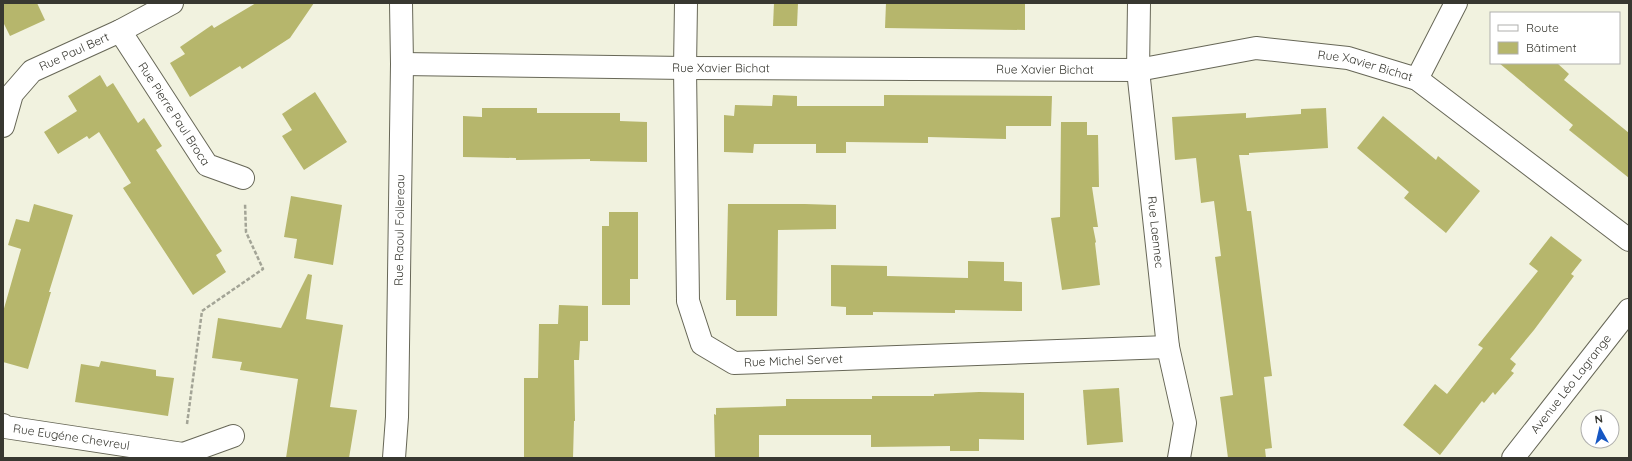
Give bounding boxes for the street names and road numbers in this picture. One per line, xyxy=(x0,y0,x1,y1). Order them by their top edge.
street label: Rue Paul Bert xyxy=(37,29,111,74)
street label: Rue Xavier Bichat xyxy=(1317,47,1415,84)
street label: Rue Pierre Paul Broca xyxy=(135,59,213,168)
street label: Rue Xavier Bichat xyxy=(672,60,770,75)
street label: Rue Xavier Bichat xyxy=(996,61,1094,77)
street label: Rue Raoul Follereau xyxy=(391,174,407,286)
street label: Rue Laennec xyxy=(1145,195,1167,269)
street label: Avenue Léo Lagrange xyxy=(1527,331,1614,436)
street label: Rue Michel Servet xyxy=(744,351,843,370)
street label: Rue Eugéne Chevreul xyxy=(12,420,131,453)

